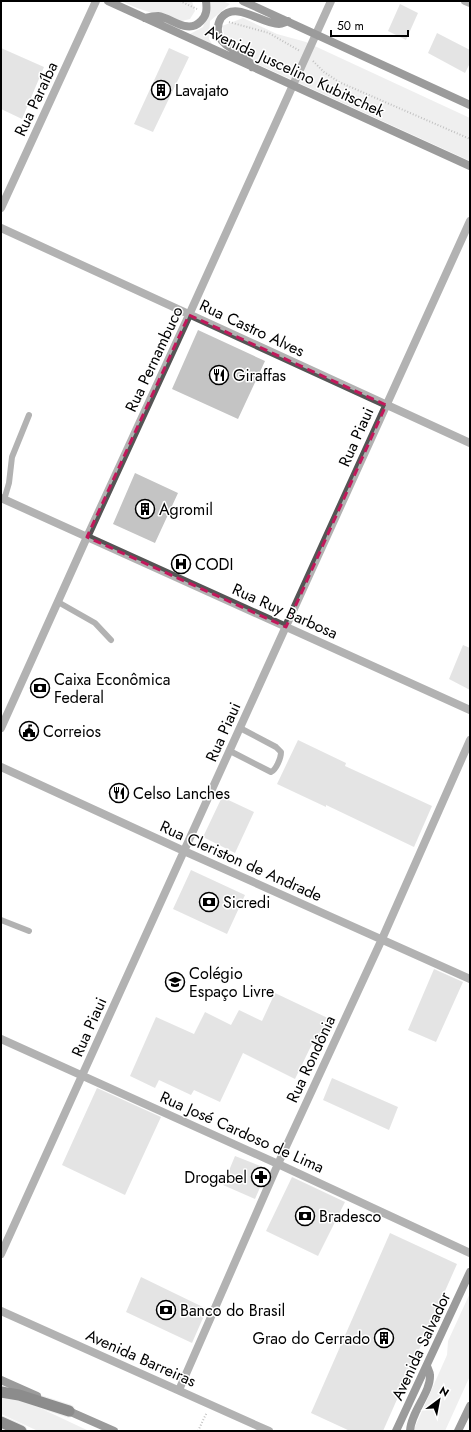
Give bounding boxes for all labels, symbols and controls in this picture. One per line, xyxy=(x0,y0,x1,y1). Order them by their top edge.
scale bar xyxy=(331,12,408,38)
text: 50 m xyxy=(337,17,364,35)
street label: Avenida Juscelino Kubitschek xyxy=(202,19,389,123)
street label: Rua Paraíba xyxy=(9,58,63,140)
building icon: Lavajato xyxy=(150,79,172,101)
place label: Lavajato xyxy=(175,79,229,102)
street label: Rua Castro Alves xyxy=(196,294,308,362)
street label: Rua Pernambuco xyxy=(119,302,189,416)
restaurant icon: Giraffas xyxy=(208,364,230,386)
place label: Giraffas xyxy=(233,364,286,387)
street label: Rua Piaui xyxy=(333,404,379,470)
building icon: Agromil xyxy=(134,498,156,520)
place label: Agromil xyxy=(159,498,213,521)
hospital icon: CODI xyxy=(170,553,192,575)
place label: CODI xyxy=(195,553,233,576)
street label: Rua Ruy Barbosa xyxy=(229,577,341,645)
place label: Caixa Econômica Federal xyxy=(54,668,170,709)
bank icon: Caixa Econômica Federal xyxy=(29,677,51,699)
street label: Rua Piaui xyxy=(200,699,246,765)
public building icon: Correios xyxy=(18,720,40,742)
place label: Correios xyxy=(43,720,101,743)
restaurant icon: Celso Lanches xyxy=(108,782,130,804)
place label: Celso Lanches xyxy=(133,782,230,805)
street label: Rua Cleriston de Andrade xyxy=(156,815,326,907)
bank icon: Sicredi xyxy=(198,891,220,913)
place label: Sicredi xyxy=(223,891,270,914)
place label: Colégio Espaço Livre xyxy=(189,962,274,1003)
school or university icon: Colégio Espaço Livre xyxy=(164,971,186,993)
street label: Rua Piaui xyxy=(66,994,112,1060)
street label: Rua Rondônia xyxy=(281,1012,341,1106)
street label: Rua José Cardoso de Lima xyxy=(156,1085,328,1179)
place label: Drogabel xyxy=(184,1166,247,1189)
pharmacy icon: Drogabel xyxy=(250,1166,272,1188)
bank icon: Bradesco xyxy=(294,1205,316,1227)
place label: Bradesco xyxy=(319,1205,382,1228)
street label: Avenida Salvador xyxy=(386,1288,456,1404)
bank icon: Banco do Brasil xyxy=(155,1299,177,1321)
place label: Banco do Brasil xyxy=(180,1299,285,1322)
street label: Avenida Barreiras xyxy=(82,1323,200,1393)
place label: Grao do Cerrado xyxy=(252,1327,370,1350)
building icon: Grao do Cerrado xyxy=(373,1327,395,1349)
north arrow xyxy=(419,1380,459,1420)
text: N xyxy=(436,1382,452,1401)

